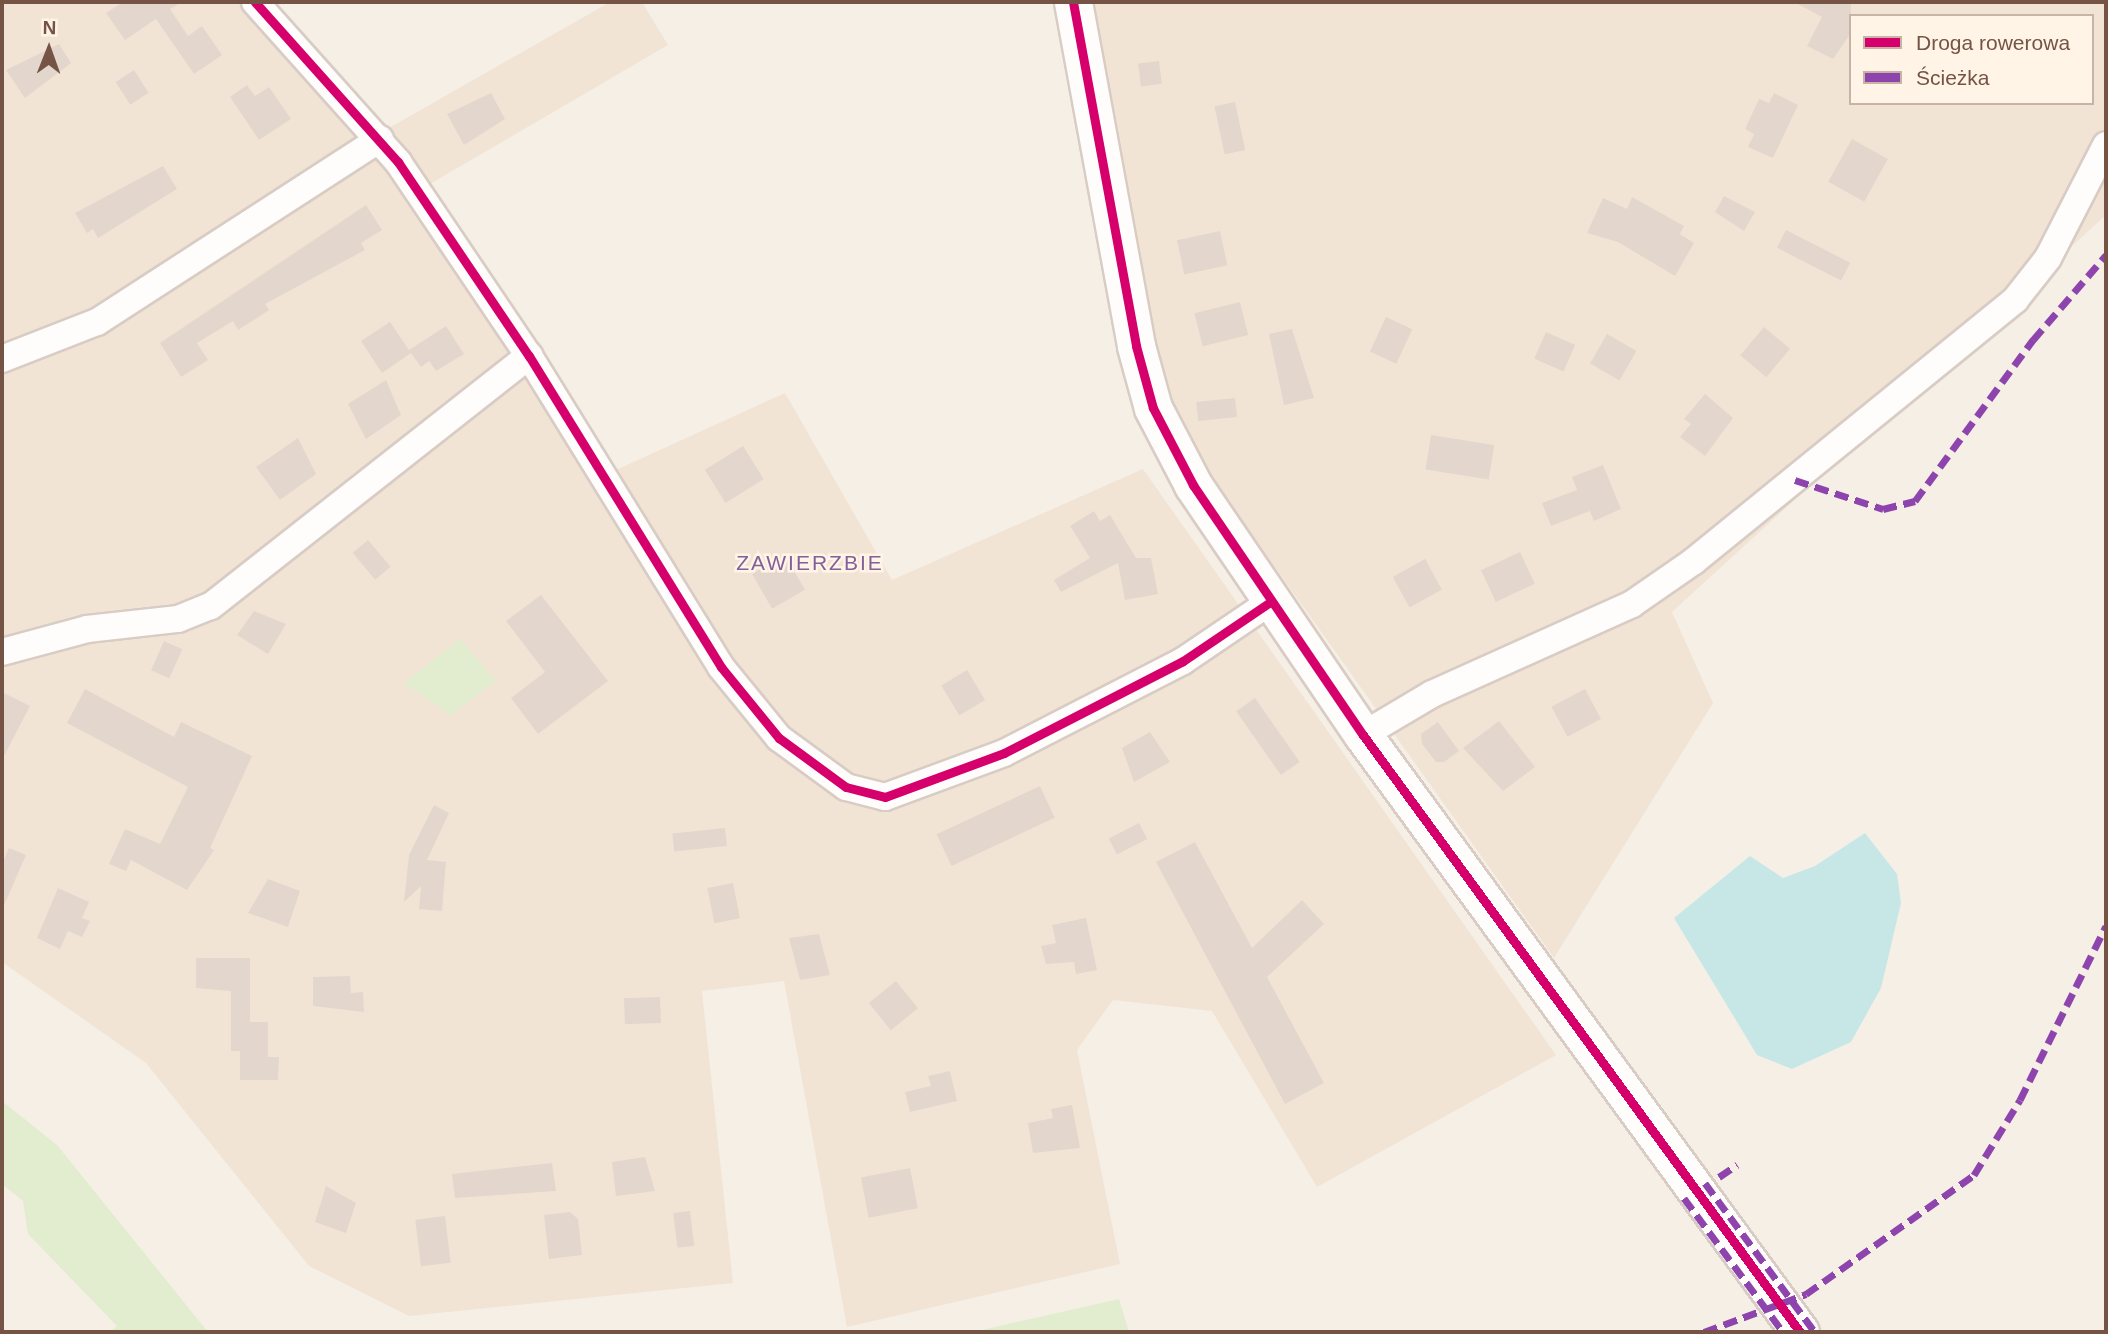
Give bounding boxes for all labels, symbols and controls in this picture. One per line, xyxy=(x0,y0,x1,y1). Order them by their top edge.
north arrow xyxy=(14,14,84,84)
legend xyxy=(1849,14,2094,105)
text: N xyxy=(42,17,56,38)
text: Droga rowerowa xyxy=(1916,31,2070,54)
text: Ścieżka xyxy=(1916,66,1990,89)
district label: ZAWIERZBIE xyxy=(737,550,883,576)

